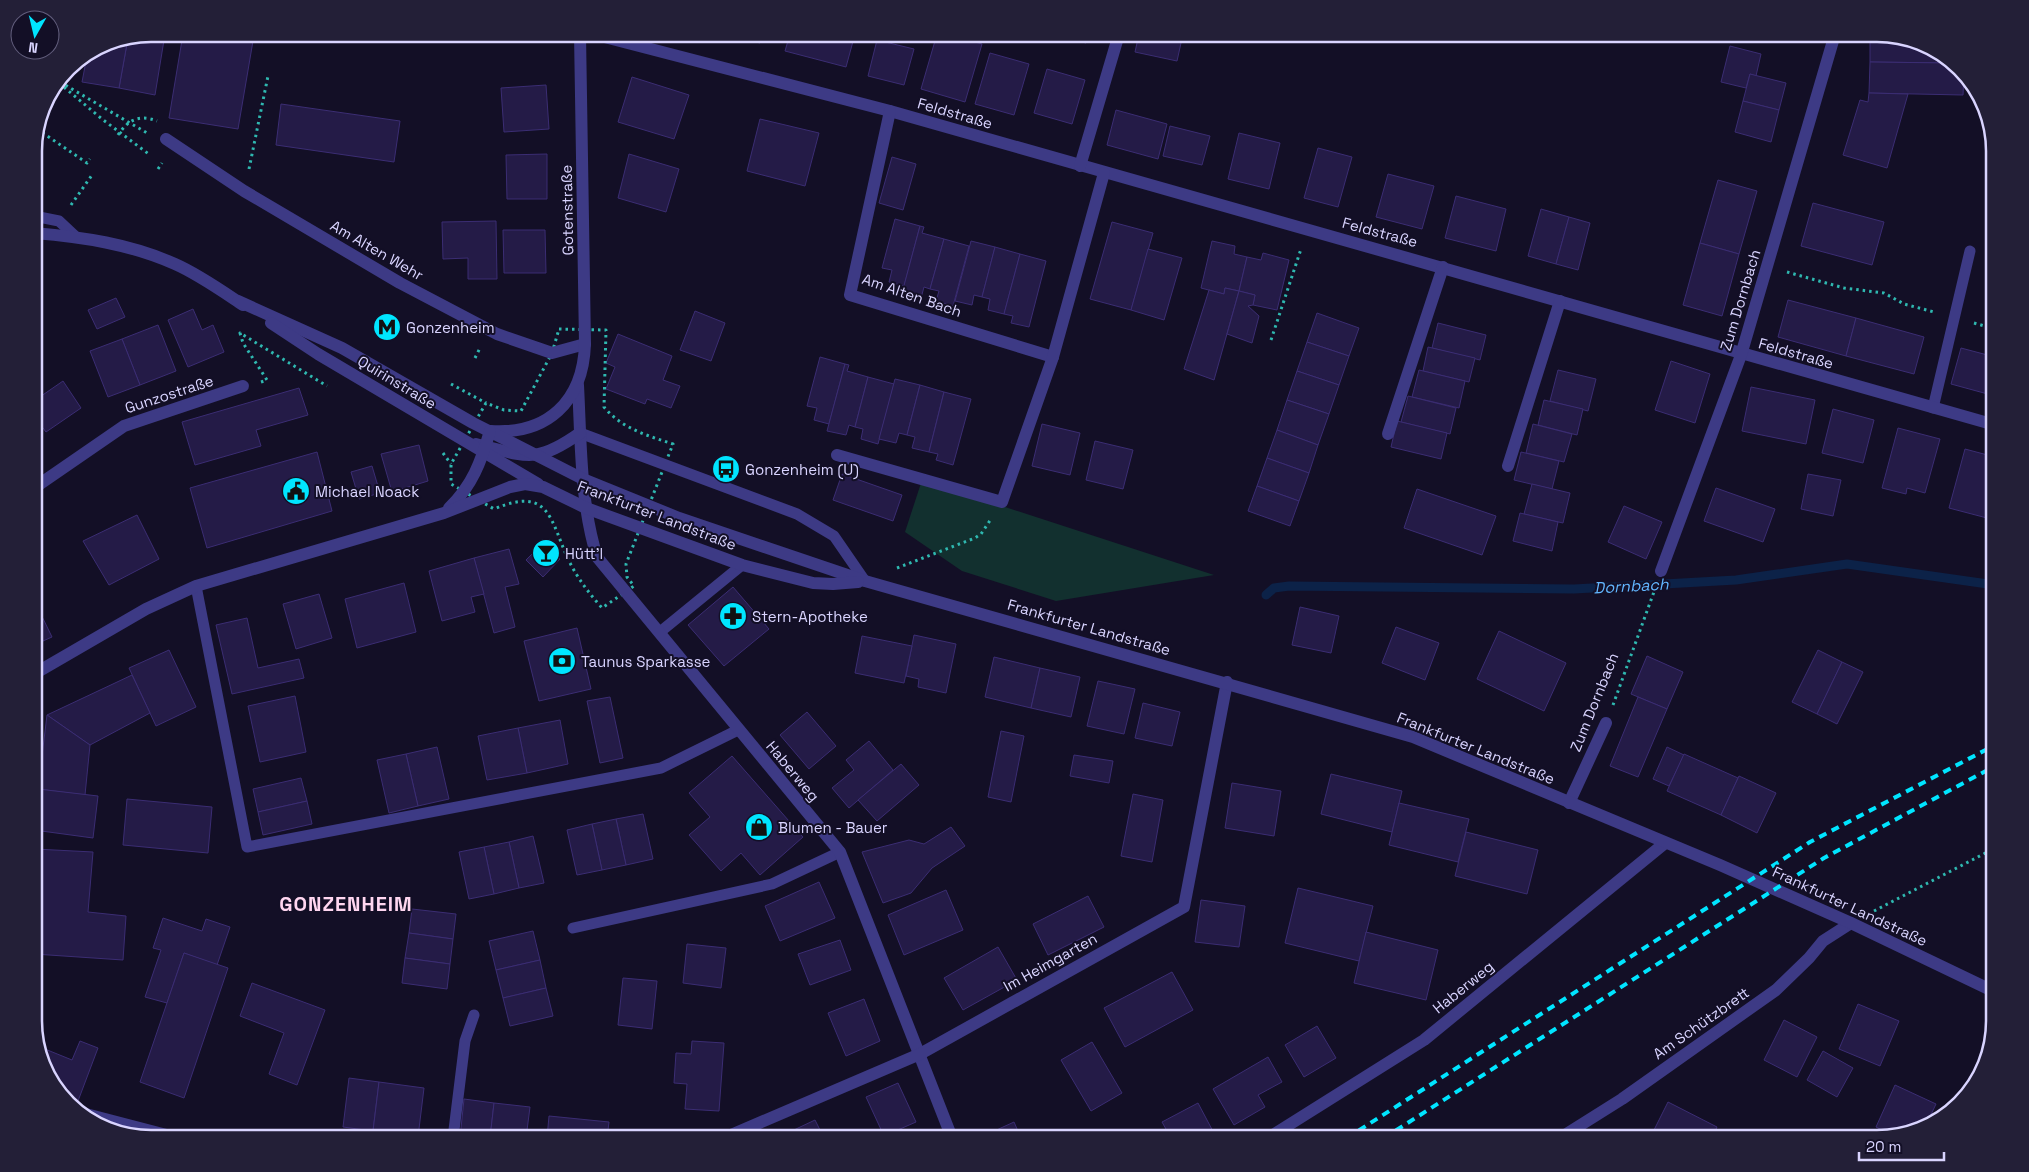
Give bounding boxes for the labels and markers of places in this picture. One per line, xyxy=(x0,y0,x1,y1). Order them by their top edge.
metro station icon: Gonzenheim xyxy=(372,312,402,342)
place label: Gonzenheim xyxy=(406,318,495,337)
bus stop icon: Gonzenheim (U) xyxy=(711,454,741,484)
place label: Gonzenheim (U) xyxy=(745,460,859,480)
public building icon: Michael Noack xyxy=(281,476,311,506)
place label: Michael Noack xyxy=(315,482,419,501)
bar icon: Hütt'l xyxy=(531,538,561,568)
place label: Hütt'l xyxy=(565,544,603,563)
pharmacy icon: Stern-Apotheke xyxy=(718,601,748,631)
place label: Stern-Apotheke xyxy=(752,607,868,626)
bank icon: Taunus Sparkasse xyxy=(547,646,577,676)
place label: Taunus Sparkasse xyxy=(581,652,711,671)
shop icon: Blumen - Bauer xyxy=(744,812,774,842)
place label: Blumen - Bauer xyxy=(778,818,888,837)

